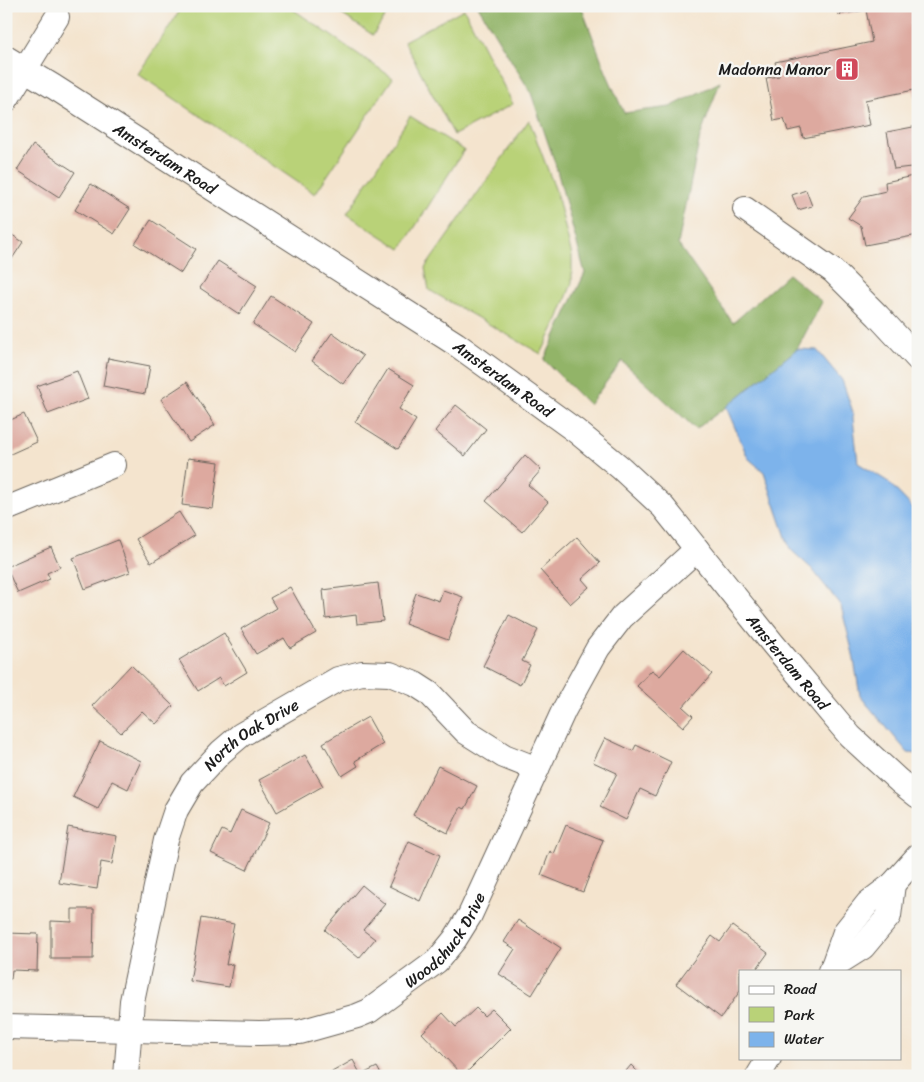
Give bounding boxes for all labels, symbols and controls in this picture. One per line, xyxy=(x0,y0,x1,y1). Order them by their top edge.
place label: Madonna Manor xyxy=(718,55,831,84)
building icon: Madonna Manor xyxy=(834,56,860,82)
street label: Amsterdam Road xyxy=(107,113,224,203)
street label: Amsterdam Road xyxy=(446,331,561,426)
street label: Amsterdam Road xyxy=(739,606,838,718)
street label: North Oak Drive xyxy=(196,690,304,778)
street label: Woodchuck Drive xyxy=(398,887,493,995)
legend xyxy=(739,970,902,1060)
text: Road xyxy=(784,976,817,1002)
text: Park xyxy=(784,1002,815,1028)
text: Water xyxy=(784,1026,824,1052)

